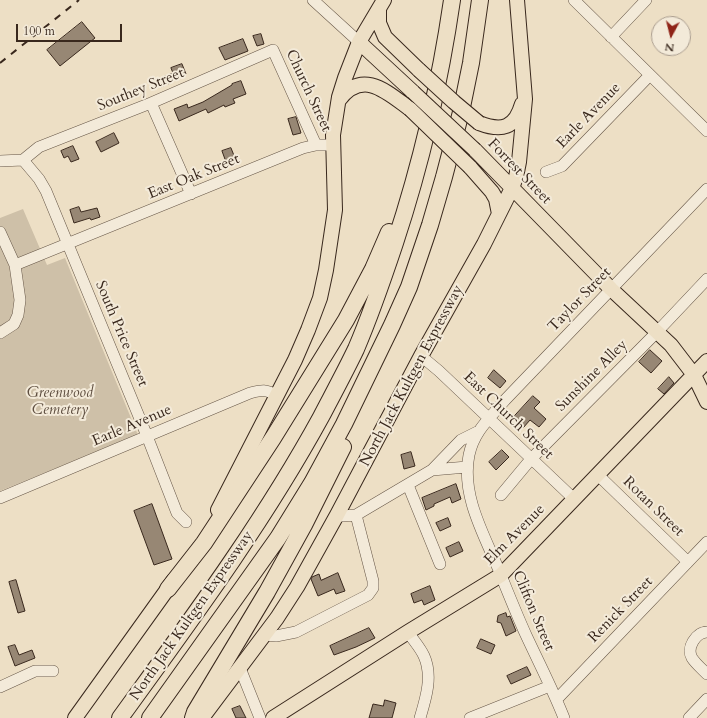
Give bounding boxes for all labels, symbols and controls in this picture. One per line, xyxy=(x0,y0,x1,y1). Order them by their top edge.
scale bar xyxy=(18,16,124,42)
north arrow xyxy=(651,16,691,56)
text: 100 m xyxy=(23,23,55,39)
text: N xyxy=(664,39,675,55)
street label: Church Street xyxy=(281,47,335,135)
street label: Southey Street xyxy=(95,64,187,116)
street label: Earle Avenue xyxy=(553,79,625,153)
street label: Forrest Street xyxy=(483,135,555,209)
street label: East Oak Street xyxy=(146,150,242,204)
street label: Taylor Street xyxy=(545,264,615,336)
street label: South Price Street xyxy=(91,278,151,390)
street label: North Jack Kultgen Expressway xyxy=(356,282,468,470)
street label: Sunshine Alley xyxy=(552,336,632,416)
street label: East Church Street xyxy=(459,369,557,463)
park label: Greenwood Cemetery xyxy=(27,385,93,420)
street label: Earle Avenue xyxy=(90,401,174,451)
street label: Rotan Street xyxy=(619,473,687,541)
street label: Elm Avenue xyxy=(481,501,549,569)
street label: North Jack Kultgen Expressway xyxy=(126,528,258,704)
street label: Clifton Street xyxy=(508,568,558,654)
street label: Renick Street xyxy=(585,573,657,647)

